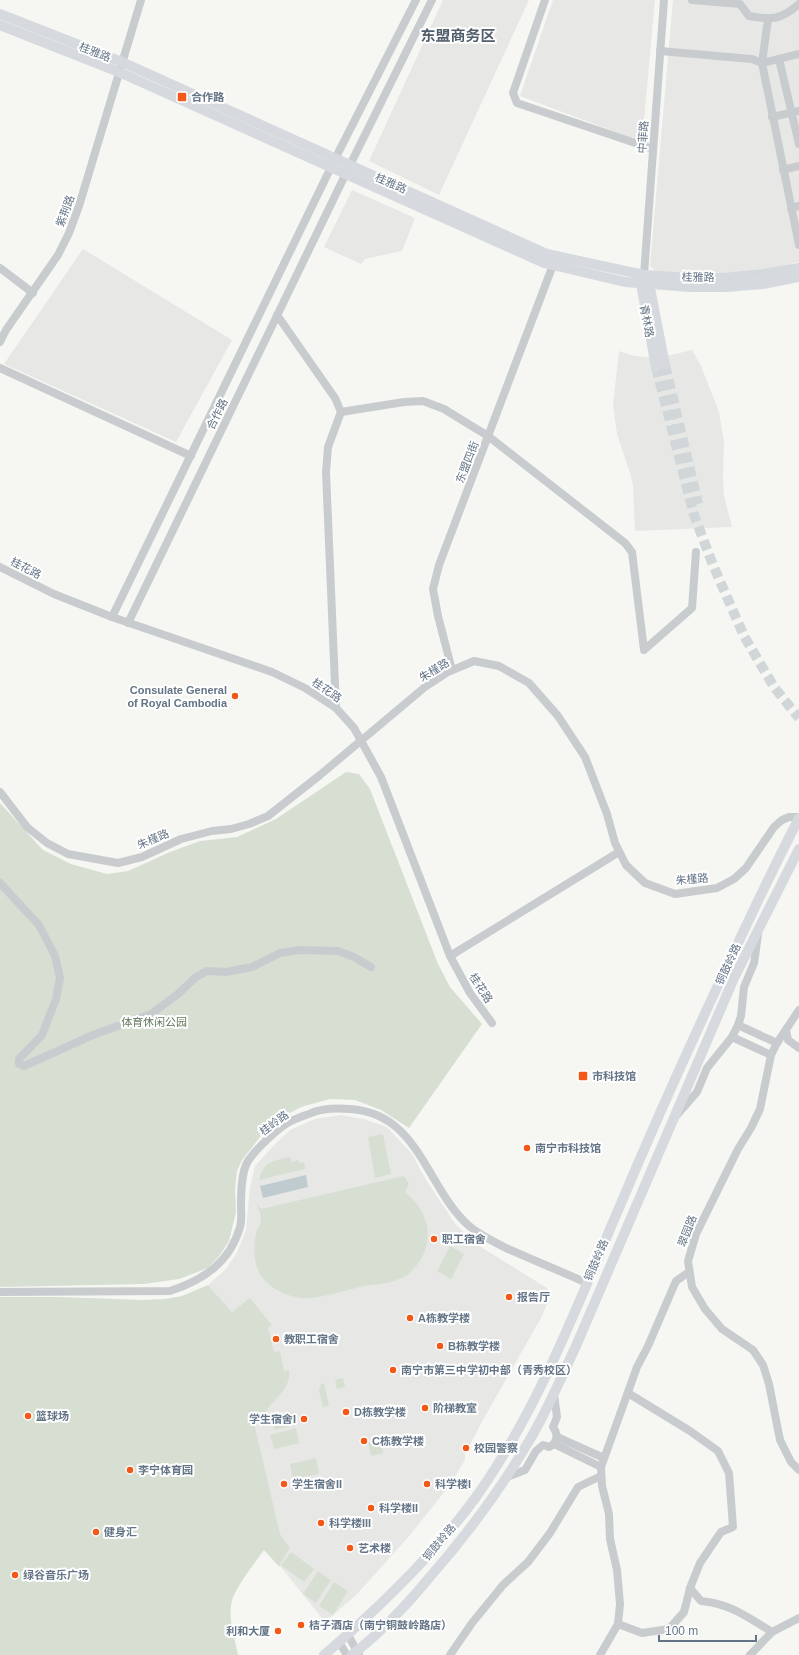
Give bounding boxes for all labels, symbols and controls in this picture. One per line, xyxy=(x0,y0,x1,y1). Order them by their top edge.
district label: 东盟商务区 xyxy=(420,27,496,44)
street label: 桂雅路 xyxy=(77,40,113,64)
marker: 合作路 xyxy=(176,91,188,103)
place label: 合作路 xyxy=(191,91,225,103)
street label: 中菲路 xyxy=(636,120,650,154)
street label: 桂雅路 xyxy=(373,171,409,195)
street label: 紫荆路 xyxy=(54,193,76,229)
street label: 桂雅路 xyxy=(681,271,715,283)
street label: 青林路 xyxy=(638,304,656,338)
street label: 合作路 xyxy=(204,397,230,431)
street label: 东盟四街 xyxy=(454,439,480,485)
street label: 桂花路 xyxy=(9,555,43,581)
street label: 朱槿路 xyxy=(417,656,451,684)
street label: 桂花路 xyxy=(310,676,344,704)
place label: Consulate General of Royal Cambodia xyxy=(127,684,228,709)
marker: Consulate General of Royal Cambodia xyxy=(230,691,240,701)
street label: 朱槿路 xyxy=(135,827,171,851)
street label: 朱槿路 xyxy=(675,872,709,886)
street label: 铜鼓岭路 xyxy=(713,942,743,986)
street label: 桂花路 xyxy=(467,971,495,1005)
park label: 体育休闲公园 xyxy=(121,1016,187,1028)
marker: 市科技馆 xyxy=(577,1070,589,1082)
place label: 市科技馆 xyxy=(592,1070,636,1082)
street label: 桂岭路 xyxy=(257,1108,291,1138)
place label: 南宁市科技馆 xyxy=(535,1142,601,1154)
marker: 南宁市科技馆 xyxy=(522,1143,532,1153)
street label: 翠园路 xyxy=(675,1213,699,1249)
place label: 职工宿舍 xyxy=(442,1233,486,1245)
marker: 职工宿舍 xyxy=(429,1234,439,1244)
street label: 铜鼓岭路 xyxy=(582,1237,610,1283)
place label: 报告厅 xyxy=(517,1291,550,1303)
marker: 报告厅 xyxy=(504,1292,514,1302)
place label: A栋教学楼 xyxy=(418,1312,470,1324)
marker: A栋教学楼 xyxy=(405,1313,415,1323)
place label: 教职工宿舍 xyxy=(284,1333,339,1345)
marker: 教职工宿舍 xyxy=(271,1334,281,1344)
place label: B栋教学楼 xyxy=(448,1340,500,1352)
marker: B栋教学楼 xyxy=(435,1341,445,1351)
place label: 南宁市第三中学初中部（青秀校区） xyxy=(401,1364,577,1376)
marker: 南宁市第三中学初中部（青秀校区） xyxy=(388,1365,398,1375)
place label: 阶梯教室 xyxy=(433,1402,477,1414)
marker: 阶梯教室 xyxy=(420,1403,430,1413)
place label: D栋教学楼 xyxy=(354,1406,406,1418)
marker: D栋教学楼 xyxy=(341,1407,351,1417)
place label: 篮球场 xyxy=(36,1410,69,1422)
marker: 篮球场 xyxy=(23,1411,33,1421)
place label: 学生宿舍I xyxy=(249,1413,296,1425)
marker: 学生宿舍I xyxy=(299,1414,309,1424)
place label: C栋教学楼 xyxy=(372,1435,424,1447)
marker: C栋教学楼 xyxy=(359,1436,369,1446)
place label: 校园警察 xyxy=(474,1442,518,1454)
marker: 校园警察 xyxy=(461,1443,471,1453)
place label: 李宁体育园 xyxy=(138,1464,193,1476)
marker: 李宁体育园 xyxy=(125,1465,135,1475)
place label: 学生宿舍II xyxy=(292,1478,342,1490)
place label: 科学楼I xyxy=(435,1478,471,1490)
marker: 学生宿舍II xyxy=(279,1479,289,1489)
marker: 科学楼I xyxy=(422,1479,432,1489)
place label: 科学楼II xyxy=(379,1502,418,1514)
marker: 科学楼II xyxy=(366,1503,376,1513)
place label: 科学楼III xyxy=(329,1517,371,1529)
marker: 科学楼III xyxy=(316,1518,326,1528)
street label: 铜鼓岭路 xyxy=(420,1521,458,1563)
place label: 健身汇 xyxy=(104,1526,137,1538)
marker: 健身汇 xyxy=(91,1527,101,1537)
place label: 艺术楼 xyxy=(358,1542,391,1554)
marker: 艺术楼 xyxy=(345,1543,355,1553)
place label: 绿谷音乐广场 xyxy=(23,1569,89,1581)
marker: 绿谷音乐广场 xyxy=(10,1570,20,1580)
scale bar xyxy=(659,1617,756,1643)
place label: 桔子酒店（南宁铜鼓岭路店） xyxy=(309,1619,452,1631)
marker: 桔子酒店（南宁铜鼓岭路店） xyxy=(296,1620,306,1630)
text: 100 m xyxy=(665,1624,698,1638)
place label: 利和大厦 xyxy=(226,1625,270,1637)
marker: 利和大厦 xyxy=(273,1626,283,1636)

